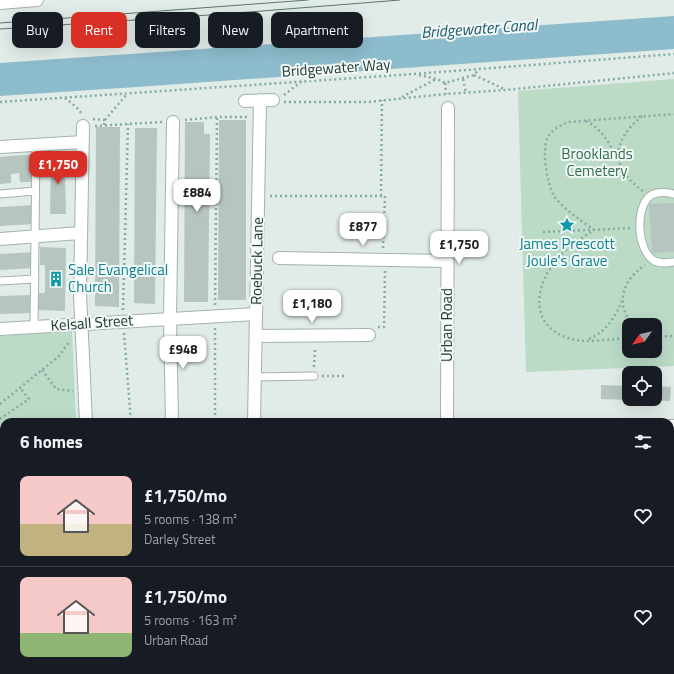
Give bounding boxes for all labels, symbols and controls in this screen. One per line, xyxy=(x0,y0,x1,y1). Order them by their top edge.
chip: Buy xyxy=(12,12,63,48)
chip: Rent xyxy=(71,12,127,48)
chip: Filters xyxy=(135,12,200,48)
chip: New xyxy=(208,12,263,48)
chip: Apartment xyxy=(271,12,363,48)
water label: Bridgewater Canal xyxy=(420,12,539,44)
street label: Bridgewater Way xyxy=(281,52,391,83)
park label: Brooklands Cemetery xyxy=(561,142,633,182)
pin: £1,750 xyxy=(25,151,91,185)
text: £1,750 xyxy=(38,154,78,174)
pin: £884 xyxy=(173,179,221,213)
text: £884 xyxy=(182,182,212,202)
pin: £877 xyxy=(339,213,387,247)
text: £877 xyxy=(348,216,378,236)
place icon: James Prescott Joule's Grave xyxy=(558,216,576,234)
street label: Roebuck Lane xyxy=(244,217,269,305)
pin: £1,750 xyxy=(426,231,492,265)
place label: James Prescott Joule's Grave xyxy=(519,232,616,272)
text: £1,750 xyxy=(439,234,479,254)
place label: Sale Evangelical Church xyxy=(68,258,168,298)
building icon: Sale Evangelical Church xyxy=(47,270,65,288)
street label: Urban Road xyxy=(435,288,458,362)
pin: £1,180 xyxy=(279,290,345,324)
text: £1,180 xyxy=(292,293,332,313)
street label: Kelsall Street xyxy=(50,308,135,337)
north arrow xyxy=(622,318,662,358)
map controls xyxy=(622,318,662,406)
pin: £948 xyxy=(159,336,207,370)
text: £948 xyxy=(168,339,198,359)
button: locate xyxy=(622,366,662,406)
text: 6 homes xyxy=(20,429,83,455)
icon: filters xyxy=(632,431,654,453)
text: £1,750/mo xyxy=(144,483,227,509)
icon: home xyxy=(52,492,100,540)
icon: heart xyxy=(632,505,654,527)
text: 5 rooms · 138 m² xyxy=(144,509,237,529)
text: Darley Street xyxy=(144,529,216,549)
text: £1,750/mo xyxy=(144,584,227,610)
icon: home xyxy=(52,593,100,641)
icon: heart xyxy=(632,606,654,628)
text: 5 rooms · 163 m² xyxy=(144,610,237,630)
text: Urban Road xyxy=(144,630,208,650)

